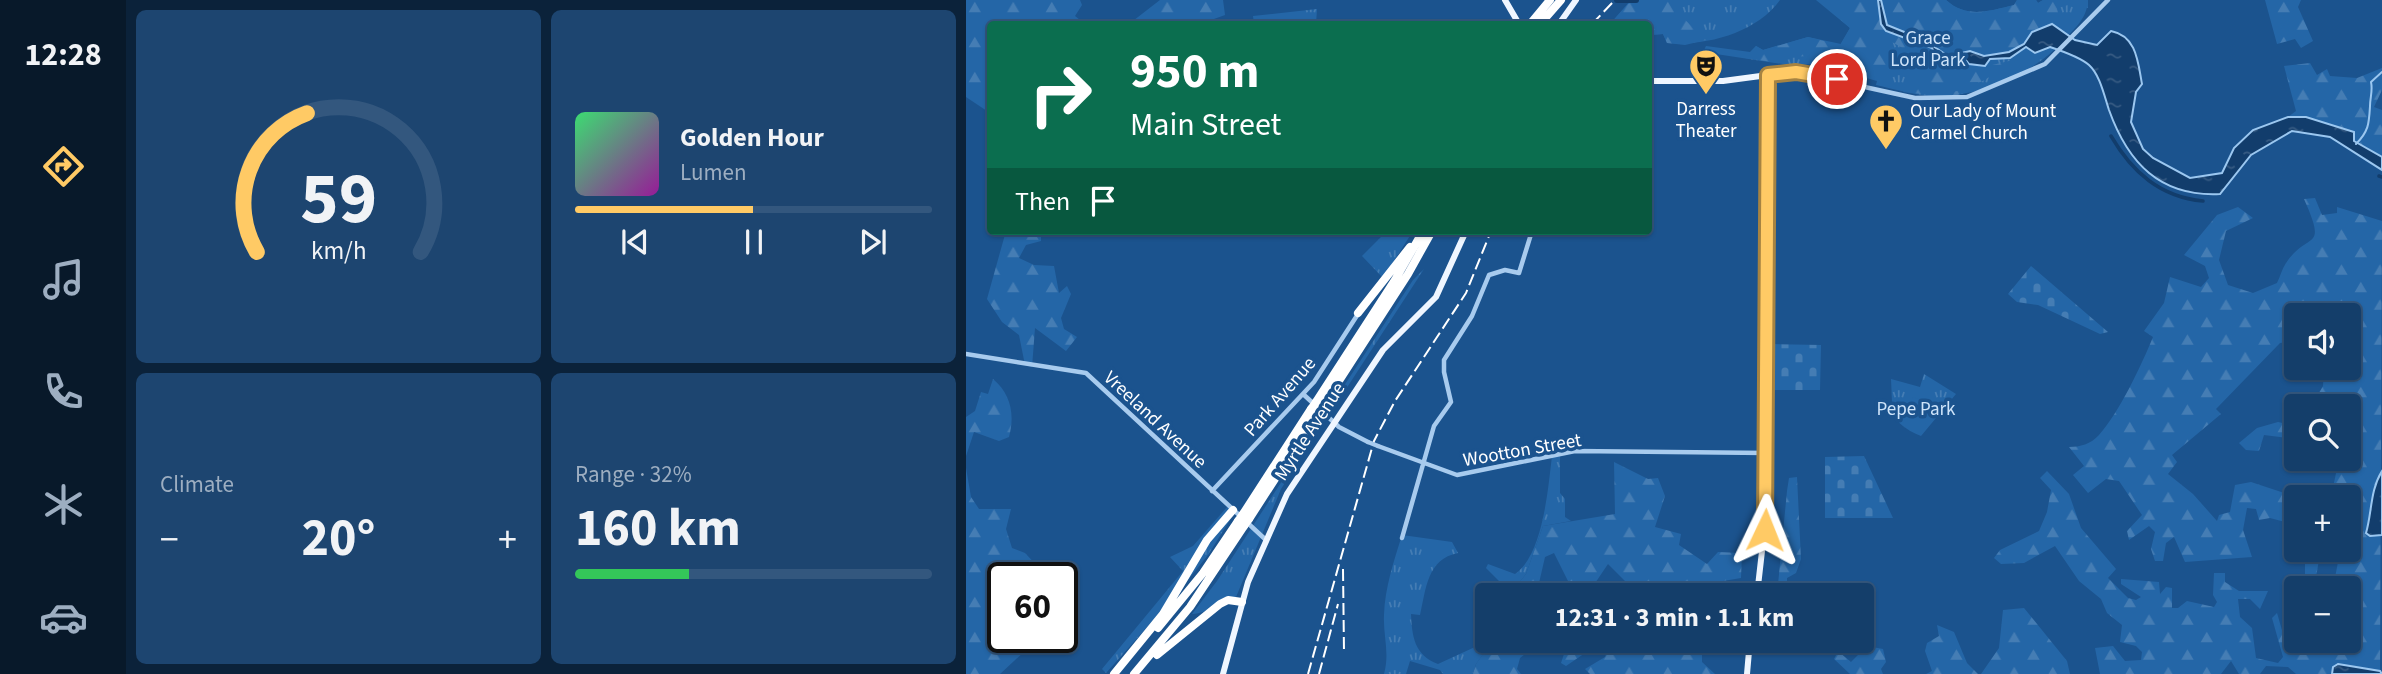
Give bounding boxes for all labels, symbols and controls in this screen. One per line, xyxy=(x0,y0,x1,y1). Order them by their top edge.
park label: Grace Lord Park xyxy=(1890,25,1966,74)
text: 12:28 xyxy=(24,32,102,78)
text: 950 m xyxy=(1130,37,1259,107)
theatre icon: Darress Theater xyxy=(1687,47,1725,96)
icon: right xyxy=(1015,49,1106,140)
pin xyxy=(1807,49,1867,109)
icon: arrive xyxy=(1818,60,1856,98)
place label: Darress Theater xyxy=(1675,96,1737,145)
place label: Our Lady of Mount Carmel Church xyxy=(1910,98,2057,147)
text: Main Street xyxy=(1130,102,1281,148)
church icon: Our Lady of Mount Carmel Church xyxy=(1867,102,1905,151)
text: Golden Hour xyxy=(680,119,824,156)
icon: directions xyxy=(39,142,88,191)
text: 59 xyxy=(300,148,377,252)
text: Lumen xyxy=(680,156,747,189)
icon: arrive xyxy=(1084,182,1122,220)
text: Then xyxy=(1015,183,1070,220)
icon: previous xyxy=(616,223,654,261)
icon: pause xyxy=(735,223,773,261)
icon: next xyxy=(854,223,892,261)
text: km/h xyxy=(311,233,366,269)
icon: music xyxy=(39,255,88,304)
map controls xyxy=(2284,303,2361,653)
button: sound xyxy=(2284,303,2361,380)
street label: Park Avenue xyxy=(1238,351,1322,443)
street label: Vreeland Avenue xyxy=(1097,365,1213,475)
icon: phone xyxy=(39,367,88,416)
street label: Myrtle Avenue xyxy=(1268,377,1352,486)
button: search xyxy=(2284,394,2361,471)
park label: Pepe Park xyxy=(1876,396,1956,423)
street label: Wootton Street xyxy=(1461,427,1584,474)
text: Range · 32% xyxy=(575,458,692,491)
text: Climate xyxy=(160,468,234,501)
icon: climate xyxy=(39,480,88,529)
button: + xyxy=(2284,485,2361,562)
text: 160 km xyxy=(575,492,741,566)
position arrow xyxy=(1728,493,1802,567)
text: 20° xyxy=(302,502,375,576)
text: − xyxy=(160,513,179,567)
text: + xyxy=(498,513,517,567)
speed limit sign: 60 xyxy=(987,562,1078,653)
button: − xyxy=(2284,576,2361,653)
icon: car xyxy=(39,593,88,642)
text: 12:31 · 3 min · 1.1 km xyxy=(1555,599,1794,636)

